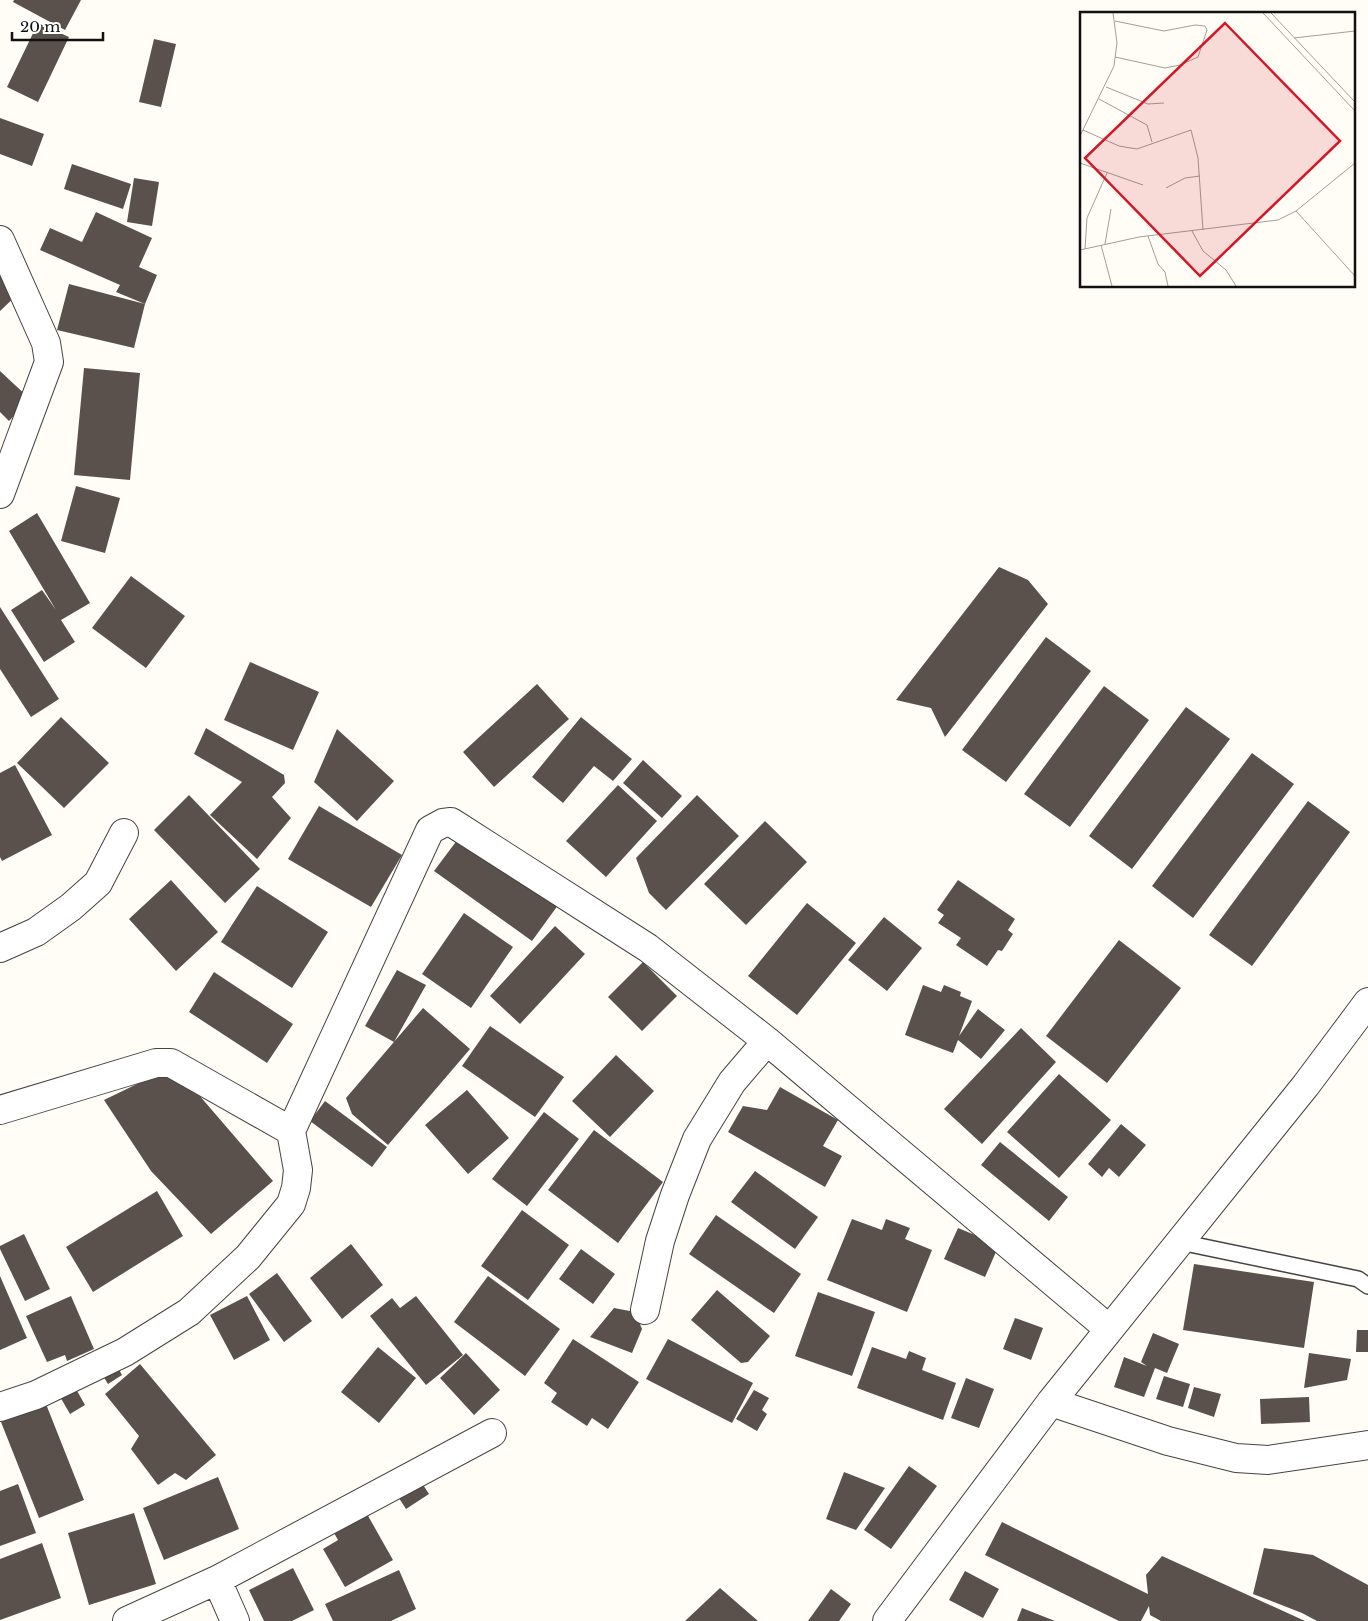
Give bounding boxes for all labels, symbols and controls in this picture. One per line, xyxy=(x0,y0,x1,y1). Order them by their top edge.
scale bar xyxy=(12,10,104,42)
inset map xyxy=(1080,12,1356,288)
text: 20 m xyxy=(20,17,60,36)

